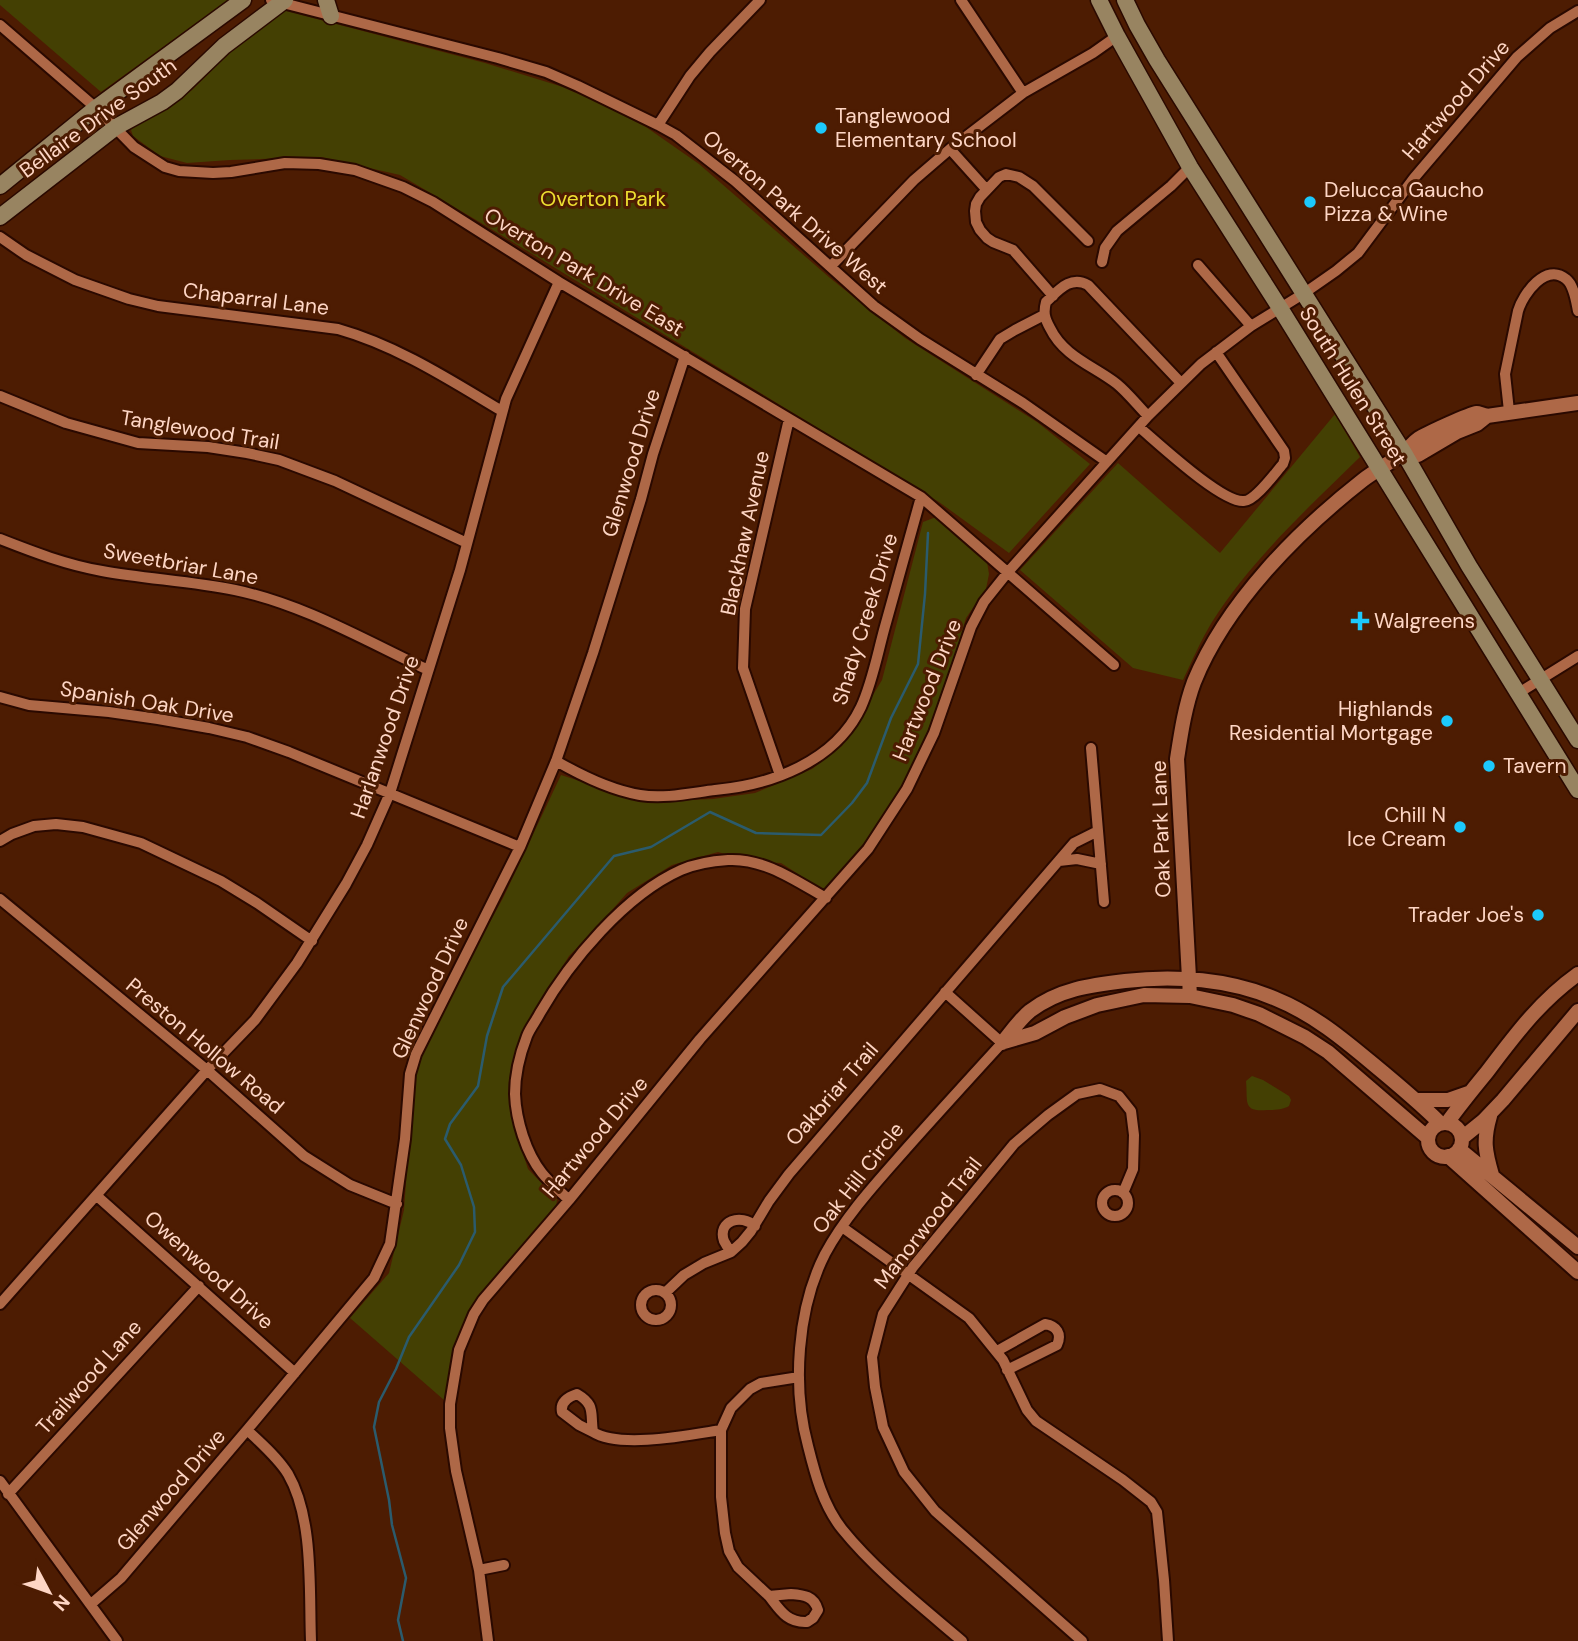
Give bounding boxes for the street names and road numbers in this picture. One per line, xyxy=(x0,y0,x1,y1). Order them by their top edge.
street label: Hartwood Drive xyxy=(1396,34,1516,166)
street label: Bellaire Drive South xyxy=(14,52,182,184)
street label: Overton Park Drive West xyxy=(697,124,893,300)
street label: Overton Park Drive East xyxy=(479,201,689,343)
street label: Chaparral Lane xyxy=(181,276,331,322)
street label: South Hulen Street xyxy=(1293,301,1413,471)
street label: Glenwood Drive xyxy=(595,385,667,541)
street label: Tanglewood Trail xyxy=(119,404,281,456)
street label: Blackhaw Avenue xyxy=(714,448,776,618)
street label: Shady Creek Drive xyxy=(826,530,904,708)
street label: Sweetbriar Lane xyxy=(101,537,261,591)
street label: Hartwood Drive xyxy=(886,615,968,765)
street label: Harlanwood Drive xyxy=(344,652,426,822)
street label: Spanish Oak Drive xyxy=(58,674,236,730)
street label: Oak Park Lane xyxy=(1145,760,1177,898)
street label: Glenwood Drive xyxy=(385,912,475,1064)
street label: Preston Hollow Road xyxy=(120,972,290,1120)
street label: Oakbriar Trail xyxy=(779,1036,885,1152)
street label: Hartwood Drive xyxy=(536,1070,654,1204)
street label: Oak Hill Circle xyxy=(806,1116,910,1240)
street label: Manorwood Trail xyxy=(868,1151,988,1295)
street label: Owenwood Drive xyxy=(138,1204,280,1336)
street label: Trailwood Lane xyxy=(30,1314,148,1440)
street label: Glenwood Drive xyxy=(110,1423,232,1557)

